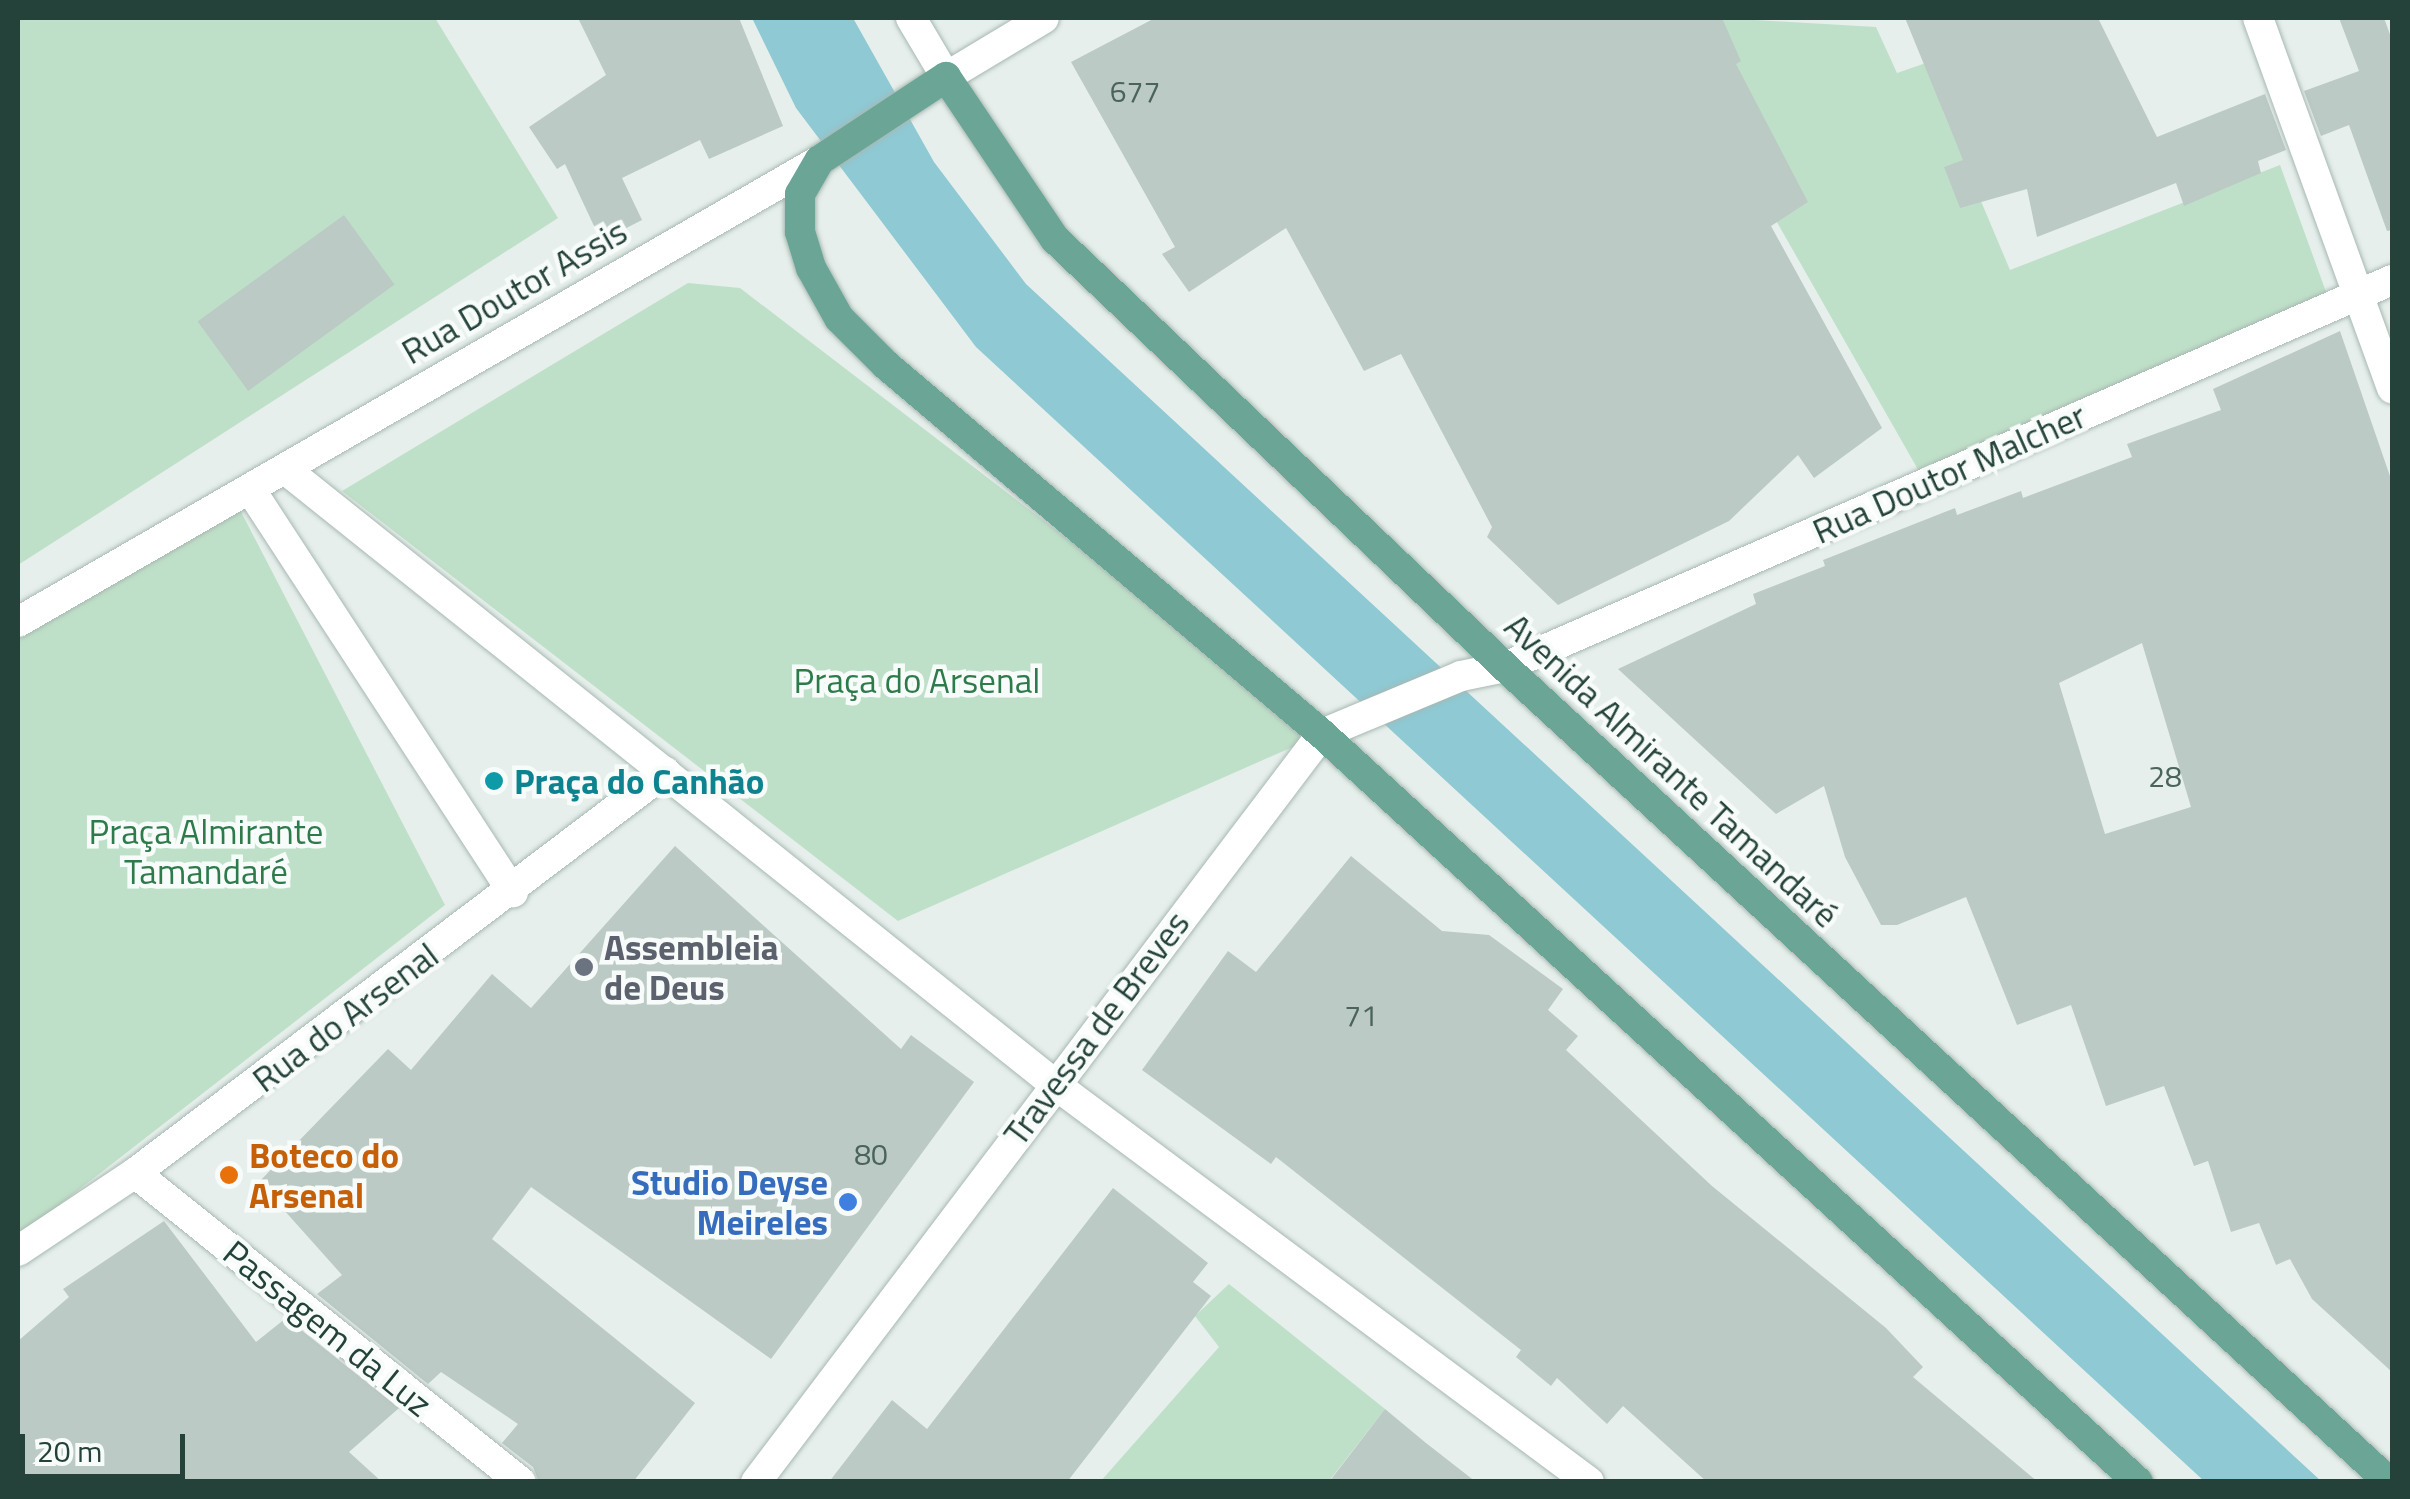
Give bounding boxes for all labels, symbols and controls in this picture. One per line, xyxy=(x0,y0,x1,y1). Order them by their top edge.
house number: 677 xyxy=(1110,73,1160,109)
street label: Rua Doutor Assis xyxy=(394,210,634,372)
street label: Rua Doutor Malcher xyxy=(1806,394,2092,552)
street label: Avenida Almirante Tamandaré xyxy=(1497,604,1847,936)
park label: Praça do Arsenal xyxy=(794,659,1040,701)
house number: 28 xyxy=(2148,758,2182,794)
place label: Praça do Canhão xyxy=(514,760,764,802)
marker: Praça do Canhão xyxy=(483,770,505,792)
park label: Praça Almirante Tamandaré xyxy=(88,810,324,892)
street label: Travessa de Breves xyxy=(994,903,1198,1153)
place label: Assembleia de Deus xyxy=(604,926,779,1008)
street label: Rua do Arsenal xyxy=(244,934,446,1100)
marker: Assembleia de Deus xyxy=(573,956,595,978)
house number: 71 xyxy=(1344,997,1378,1033)
place label: Boteco do Arsenal xyxy=(249,1134,399,1216)
house number: 80 xyxy=(854,1136,888,1172)
place label: Studio Deyse Meireles xyxy=(631,1161,828,1243)
marker: Boteco do Arsenal xyxy=(218,1164,240,1186)
marker: Studio Deyse Meireles xyxy=(837,1191,859,1213)
street label: Passagem da Luz xyxy=(215,1231,441,1425)
scale bar xyxy=(25,1414,190,1476)
text: 20 m xyxy=(37,1428,102,1474)

